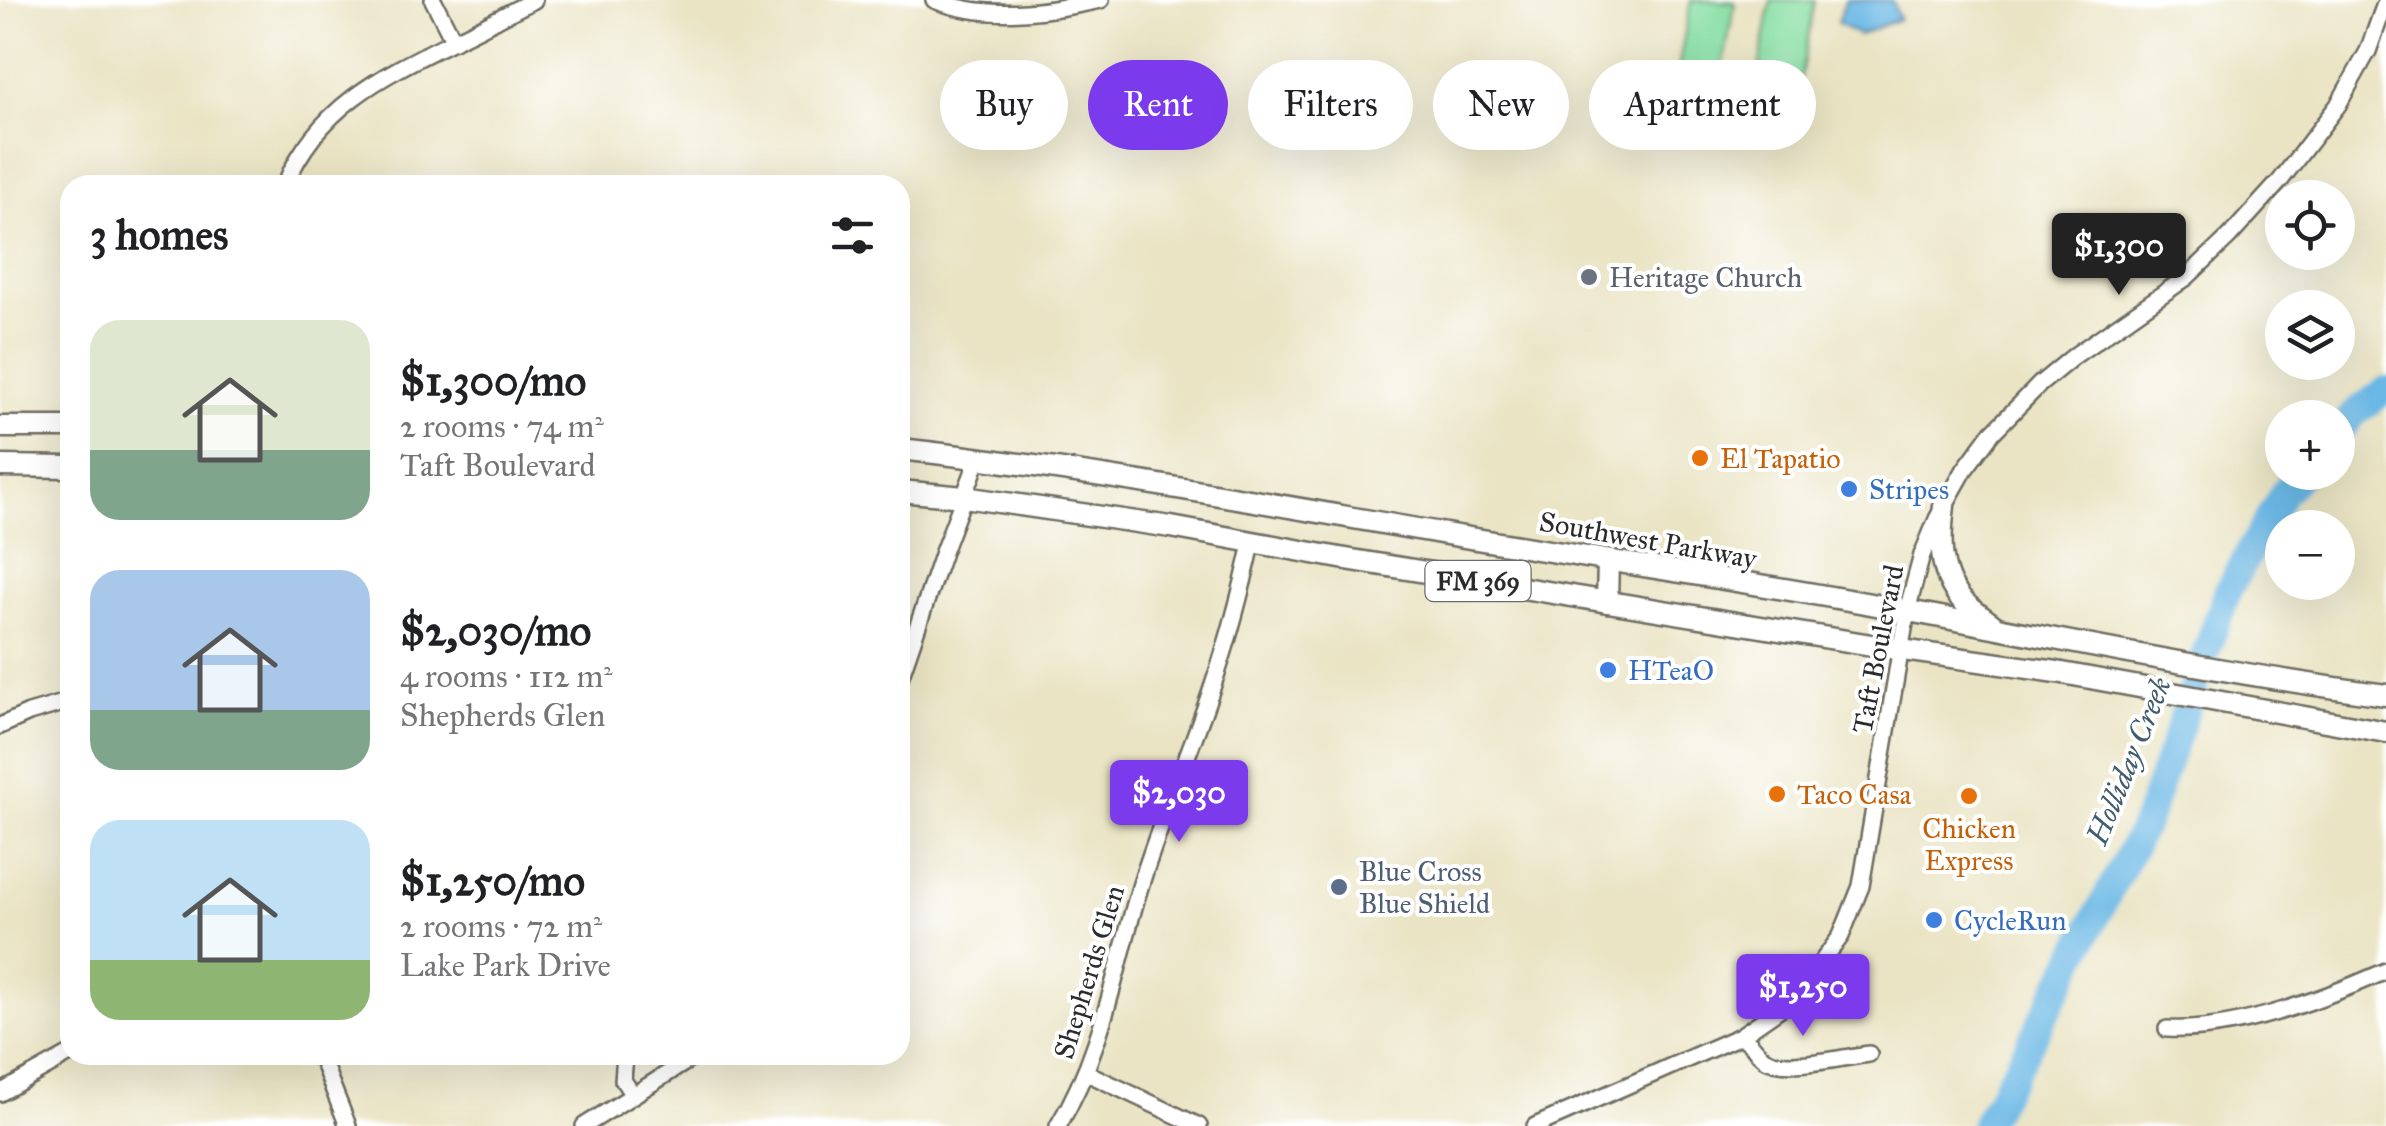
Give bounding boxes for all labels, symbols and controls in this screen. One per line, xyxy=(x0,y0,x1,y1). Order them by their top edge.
chip: Buy xyxy=(940,60,1068,150)
chip: Rent xyxy=(1088,60,1228,150)
chip: Filters xyxy=(1248,60,1413,150)
chip: New xyxy=(1433,60,1569,150)
chip: Apartment xyxy=(1589,60,1816,150)
map controls xyxy=(2265,180,2355,600)
button: locate xyxy=(2265,180,2355,270)
icon: filters xyxy=(825,208,880,263)
text: 3 homes xyxy=(90,209,228,261)
pin: $1,300 xyxy=(2038,213,2200,298)
text: $1,300 xyxy=(2074,226,2164,265)
place label: Heritage Church xyxy=(1609,260,1803,295)
marker: Heritage Church xyxy=(1578,266,1600,288)
button: layers xyxy=(2265,290,2355,380)
text: $1,300/mo xyxy=(400,355,586,407)
icon: home xyxy=(170,360,290,480)
button: + xyxy=(2265,400,2355,490)
text: 2 rooms · 74 m² xyxy=(400,407,604,446)
place label: El Tapatio xyxy=(1720,441,1841,476)
text: Taft Boulevard xyxy=(400,446,596,485)
marker: El Tapatio xyxy=(1689,447,1711,469)
place label: Stripes xyxy=(1869,472,1949,507)
marker: Stripes xyxy=(1838,478,1860,500)
street label: Southwest Parkway xyxy=(1537,504,1760,576)
button: − xyxy=(2265,510,2355,600)
road number: FM 369 xyxy=(1426,561,1530,601)
street label: Taft Boulevard xyxy=(1844,562,1912,736)
text: $2,030/mo xyxy=(400,605,591,657)
icon: home xyxy=(170,610,290,730)
place label: HTeaO xyxy=(1628,653,1714,688)
text: 4 rooms · 112 m² xyxy=(400,657,613,696)
marker: HTeaO xyxy=(1597,659,1619,681)
water label: Holliday Creek xyxy=(2079,672,2179,851)
text: Shepherds Glen xyxy=(400,696,605,735)
pin: $2,030 xyxy=(1098,760,1260,845)
text: $2,030 xyxy=(1132,773,1226,812)
place label: Taco Casa xyxy=(1797,777,1912,812)
marker: Taco Casa xyxy=(1766,783,1788,805)
marker: Chicken Express xyxy=(1958,785,1980,807)
place label: Chicken Express xyxy=(1922,811,2016,878)
place label: Blue Cross Blue Shield xyxy=(1359,854,1490,921)
text: $1,250/mo xyxy=(400,855,585,907)
icon: home xyxy=(170,860,290,980)
marker: Blue Cross Blue Shield xyxy=(1328,876,1350,898)
street label: Shepherds Glen xyxy=(1046,881,1132,1063)
place label: CycleRun xyxy=(1954,903,2066,938)
text: 2 rooms · 72 m² xyxy=(400,907,602,946)
marker: CycleRun xyxy=(1923,909,1945,931)
text: Lake Park Drive xyxy=(400,946,611,985)
pin: $1,250 xyxy=(1722,954,1884,1039)
text: $1,250 xyxy=(1758,967,1848,1006)

